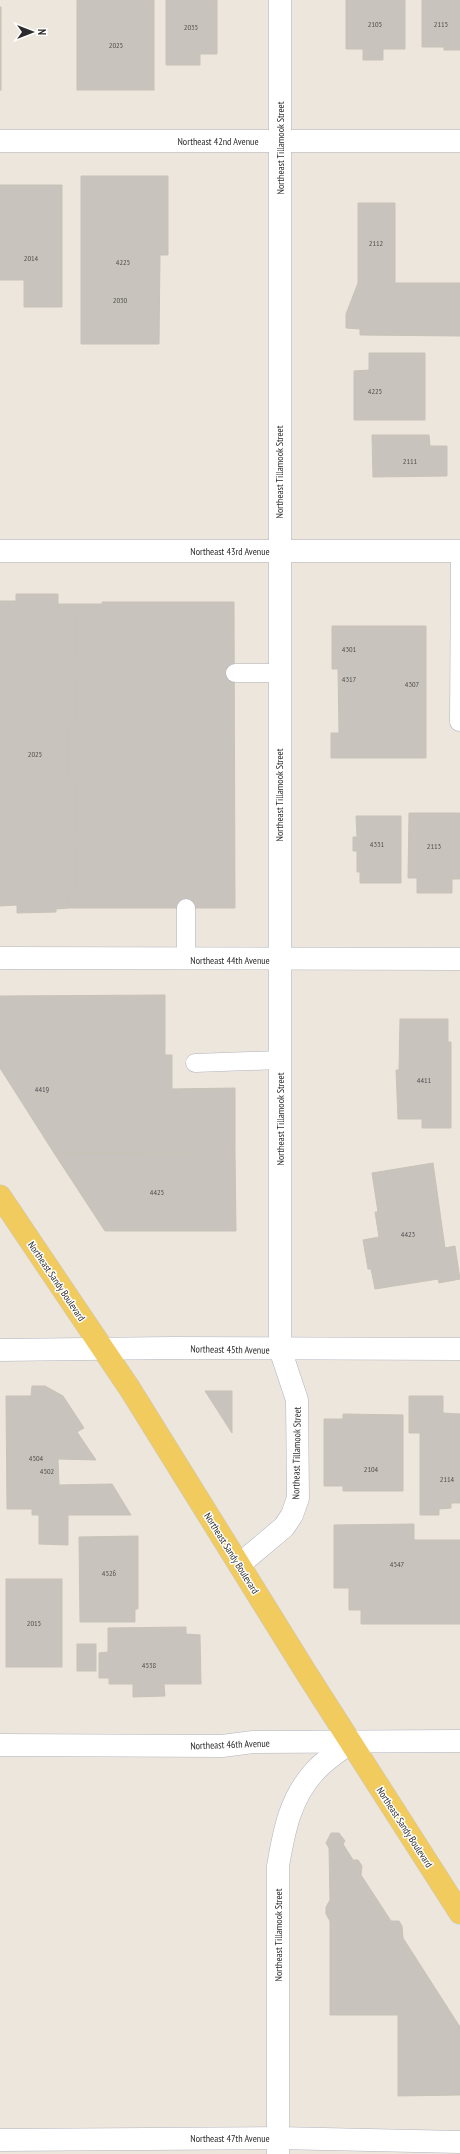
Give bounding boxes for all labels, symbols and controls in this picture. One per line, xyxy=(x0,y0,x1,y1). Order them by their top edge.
north arrow xyxy=(12,12,52,52)
house number: 2105 xyxy=(368,19,382,29)
house number: 2115 xyxy=(434,19,448,29)
house number: 2035 xyxy=(184,22,198,32)
text: N xyxy=(35,29,49,35)
house number: 2025 xyxy=(109,40,123,50)
street label: Northeast Tillamook Street xyxy=(274,101,287,194)
street label: Northeast 42nd Avenue xyxy=(177,135,259,148)
house number: 2112 xyxy=(369,238,384,248)
house number: 2014 xyxy=(24,253,39,263)
house number: 4225 xyxy=(116,257,130,267)
house number: 2030 xyxy=(113,295,128,305)
house number: 4225 xyxy=(368,386,382,396)
street label: Northeast Tillamook Street xyxy=(273,425,286,518)
house number: 2111 xyxy=(403,456,418,466)
street label: Northeast 43rd Avenue xyxy=(190,545,270,558)
house number: 4301 xyxy=(342,644,357,654)
house number: 4317 xyxy=(342,674,357,684)
house number: 4307 xyxy=(405,679,420,689)
street label: Northeast Tillamook Street xyxy=(273,748,286,841)
house number: 2025 xyxy=(28,749,42,759)
house number: 4331 xyxy=(370,839,385,849)
house number: 2113 xyxy=(427,841,442,851)
street label: Northeast 44th Avenue xyxy=(190,954,270,967)
street label: Northeast Tillamook Street xyxy=(274,1072,287,1165)
house number: 4411 xyxy=(417,1075,432,1085)
house number: 4419 xyxy=(35,1084,50,1094)
house number: 4425 xyxy=(150,1187,164,1197)
house number: 4423 xyxy=(401,1229,416,1239)
street label: Northeast Sandy Boulevard xyxy=(25,1239,88,1324)
street label: Northeast 45th Avenue xyxy=(190,1342,270,1357)
street label: Northeast Tillamook Street xyxy=(289,1406,304,1500)
house number: 4504 xyxy=(29,1453,44,1463)
house number: 2104 xyxy=(364,1464,379,1474)
house number: 4502 xyxy=(40,1466,55,1476)
house number: 2114 xyxy=(440,1474,455,1484)
street label: Northeast Sandy Boulevard xyxy=(201,1510,262,1596)
house number: 4547 xyxy=(390,1559,405,1569)
house number: 4526 xyxy=(102,1568,117,1578)
house number: 2015 xyxy=(27,1618,41,1628)
house number: 4538 xyxy=(142,1660,157,1670)
street label: Northeast 46th Avenue xyxy=(190,1737,270,1752)
street label: Northeast Sandy Boulevard xyxy=(374,1785,435,1870)
street label: Northeast Tillamook Street xyxy=(272,1888,285,1981)
street label: Northeast 47th Avenue xyxy=(190,2132,270,2145)

